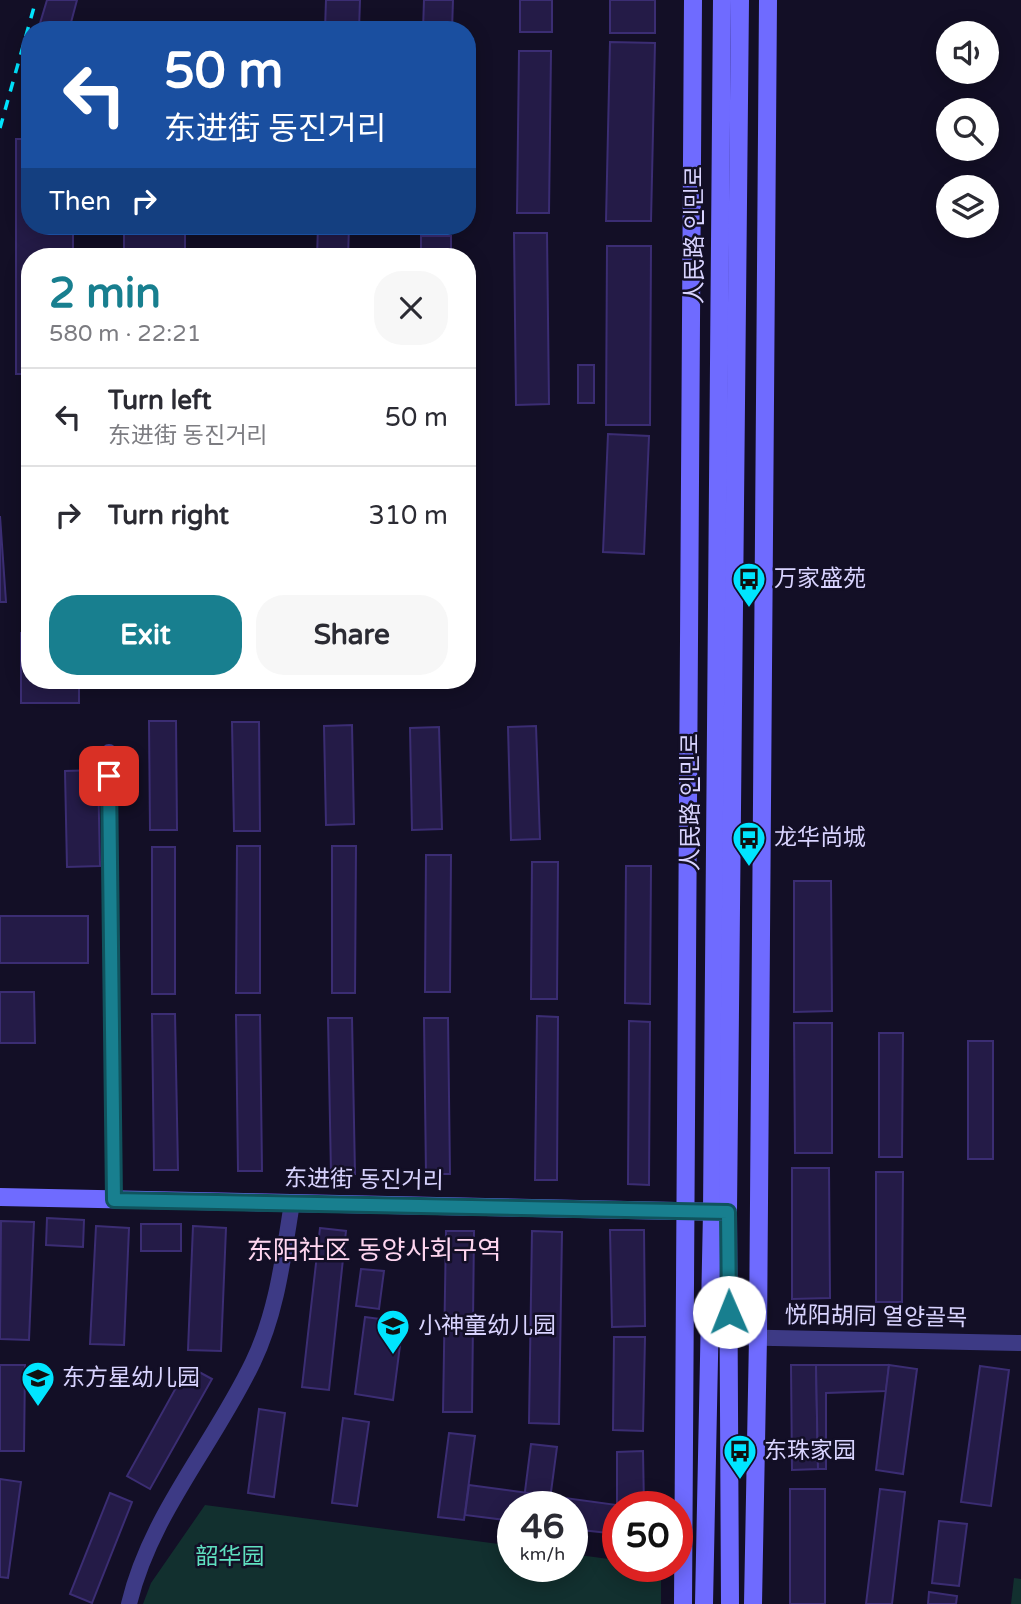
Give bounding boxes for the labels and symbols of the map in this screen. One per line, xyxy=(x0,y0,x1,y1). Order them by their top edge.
street label: 人民路 인민로 xyxy=(681,166,709,304)
bus stop icon: 万家盛苑 xyxy=(730,560,768,609)
place label: 万家盛苑 xyxy=(774,565,866,593)
street label: 人民路 인민로 xyxy=(677,733,705,871)
pin xyxy=(79,746,139,806)
bus stop icon: 龙华尚城 xyxy=(730,819,768,868)
place label: 龙华尚城 xyxy=(774,824,866,852)
street label: 东进街 동진거리 xyxy=(284,1165,444,1195)
district label: 东阳社区 동양사회구역 xyxy=(247,1235,501,1266)
position arrow xyxy=(692,1275,766,1349)
street label: 悦阳胡同 열양골목 xyxy=(784,1301,968,1333)
school or university icon: 小神童幼儿园 xyxy=(374,1307,412,1356)
place label: 小神童幼儿园 xyxy=(418,1312,556,1340)
school or university icon: 东方星幼儿园 xyxy=(19,1359,57,1408)
place label: 东方星幼儿园 xyxy=(62,1364,200,1392)
bus stop icon: 东珠家园 xyxy=(721,1432,759,1481)
place label: 东珠家园 xyxy=(764,1437,856,1465)
speed limit sign: 50 xyxy=(602,1491,693,1582)
park label: 韶华园 xyxy=(196,1543,265,1571)

